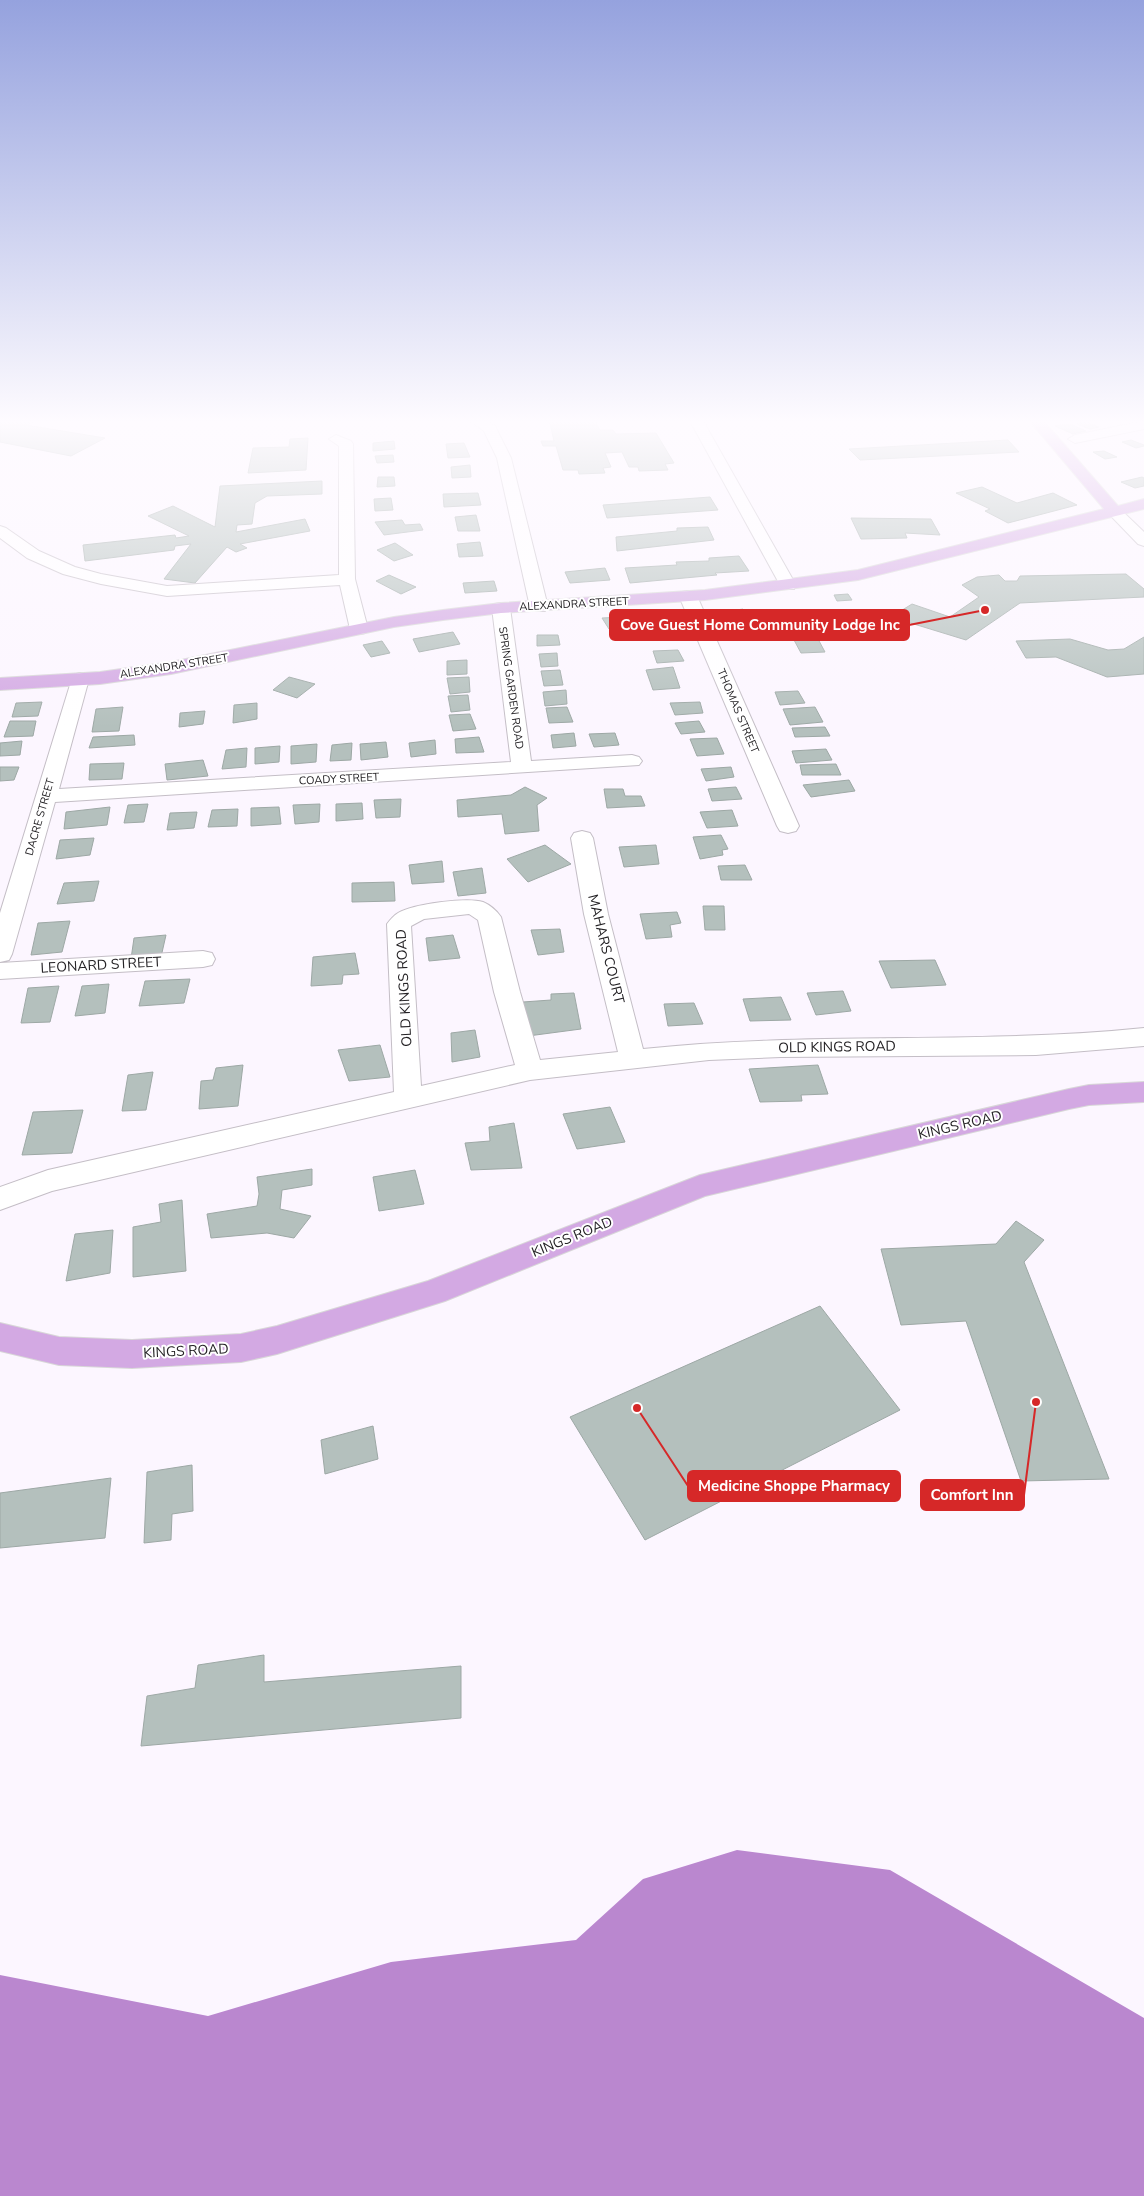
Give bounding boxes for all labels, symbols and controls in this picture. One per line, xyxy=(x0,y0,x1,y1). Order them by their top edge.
street label: ALEXANDRA STREET xyxy=(519,594,629,614)
callout: Cove Guest Home Community Lodge Inc xyxy=(610,610,909,640)
text: Cove Guest Home Community Lodge Inc xyxy=(620,615,900,635)
street label: SPRING GARDEN ROAD xyxy=(495,626,527,750)
street label: ALEXANDRA STREET xyxy=(119,650,230,682)
street label: THOMAS STREET xyxy=(713,667,763,756)
street label: COADY STREET xyxy=(298,769,380,789)
street label: DACRE STREET xyxy=(22,776,58,857)
street label: MAHARS COURT xyxy=(583,892,629,1006)
street label: OLD KINGS ROAD xyxy=(391,929,417,1047)
street label: LEONARD STREET xyxy=(40,952,163,978)
street label: OLD KINGS ROAD xyxy=(778,1036,896,1058)
street label: KINGS ROAD xyxy=(916,1106,1004,1144)
street label: KINGS ROAD xyxy=(529,1212,615,1262)
street label: KINGS ROAD xyxy=(143,1339,229,1363)
callout: Medicine Shoppe Pharmacy xyxy=(688,1471,900,1501)
text: Medicine Shoppe Pharmacy xyxy=(698,1476,890,1496)
callout: Comfort Inn xyxy=(921,1480,1024,1510)
text: Comfort Inn xyxy=(930,1485,1014,1505)

